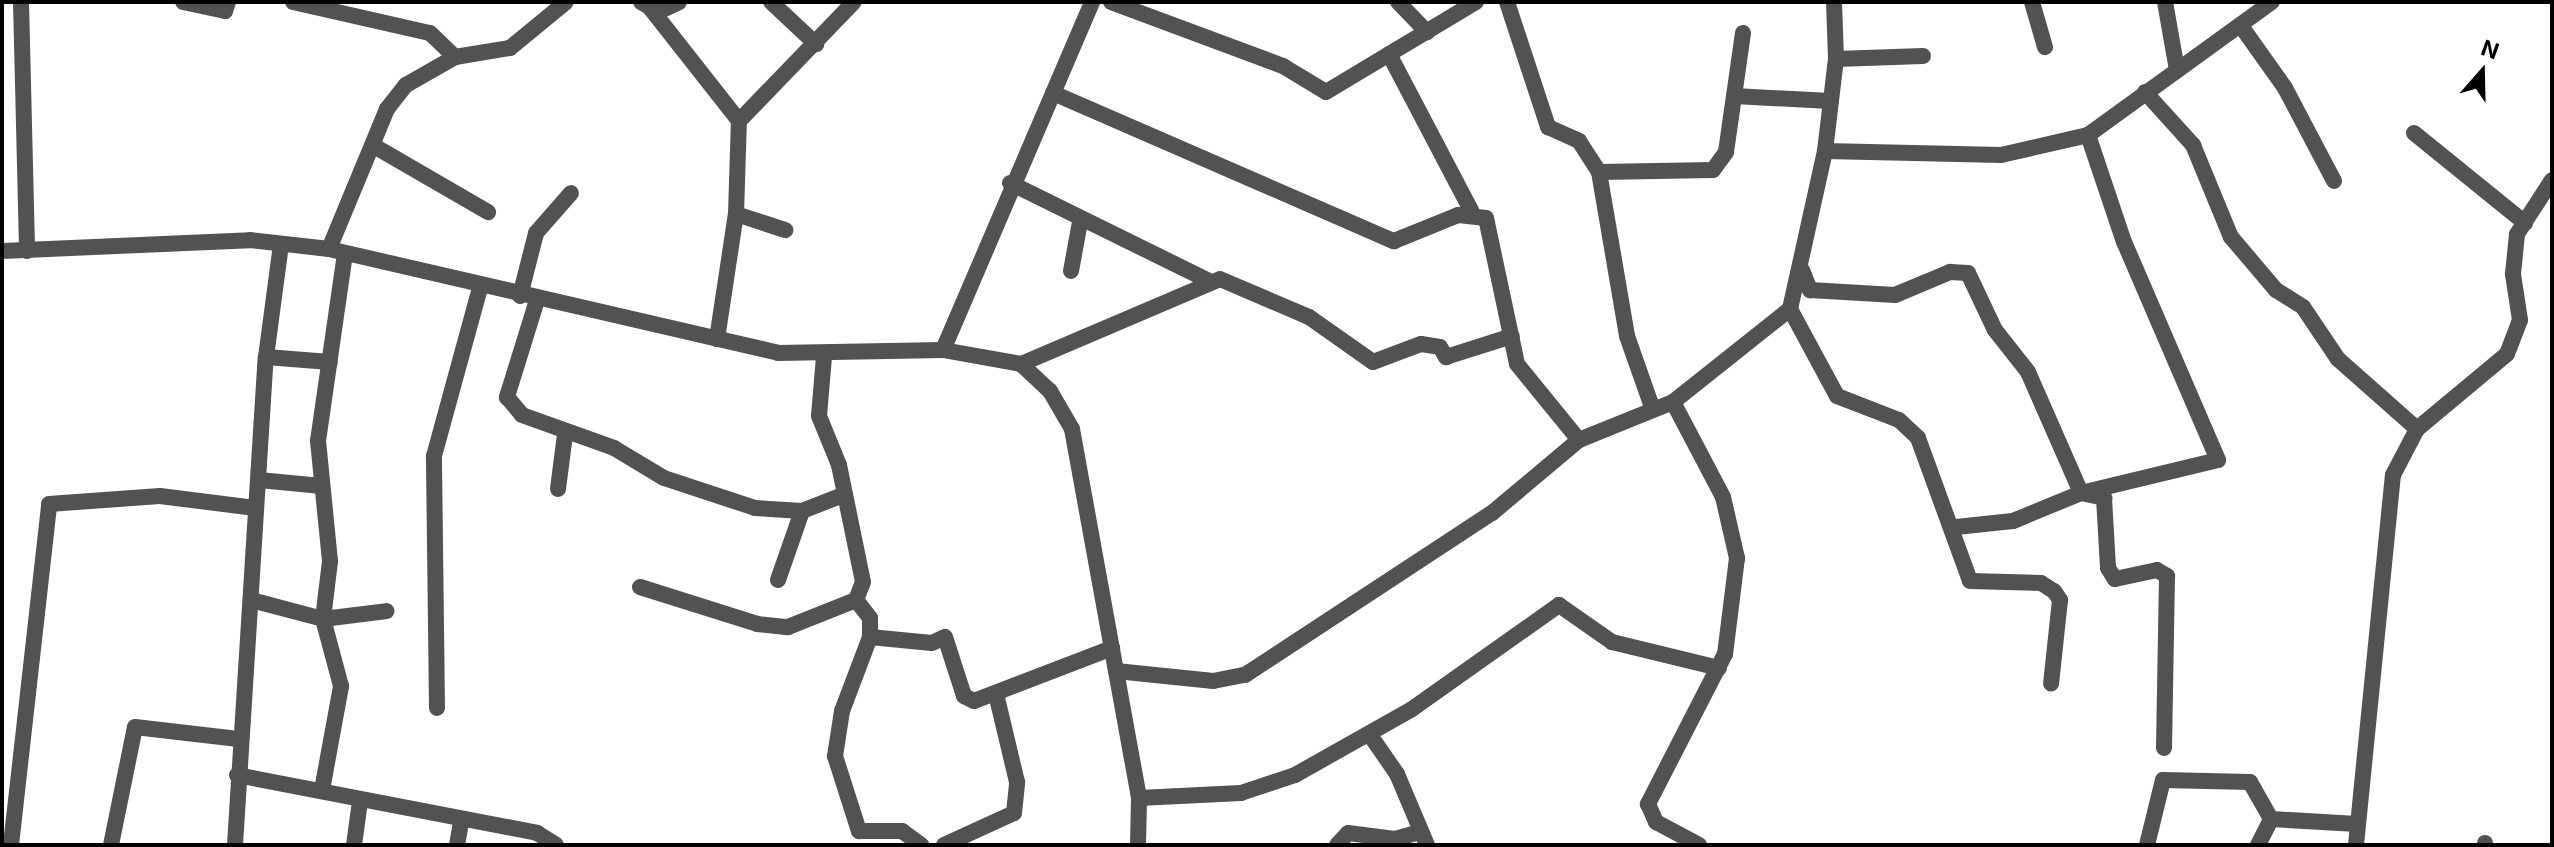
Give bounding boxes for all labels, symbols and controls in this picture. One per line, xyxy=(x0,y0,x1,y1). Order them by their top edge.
north arrow xyxy=(2442,32,2522,112)
text: N xyxy=(2478,34,2503,65)

